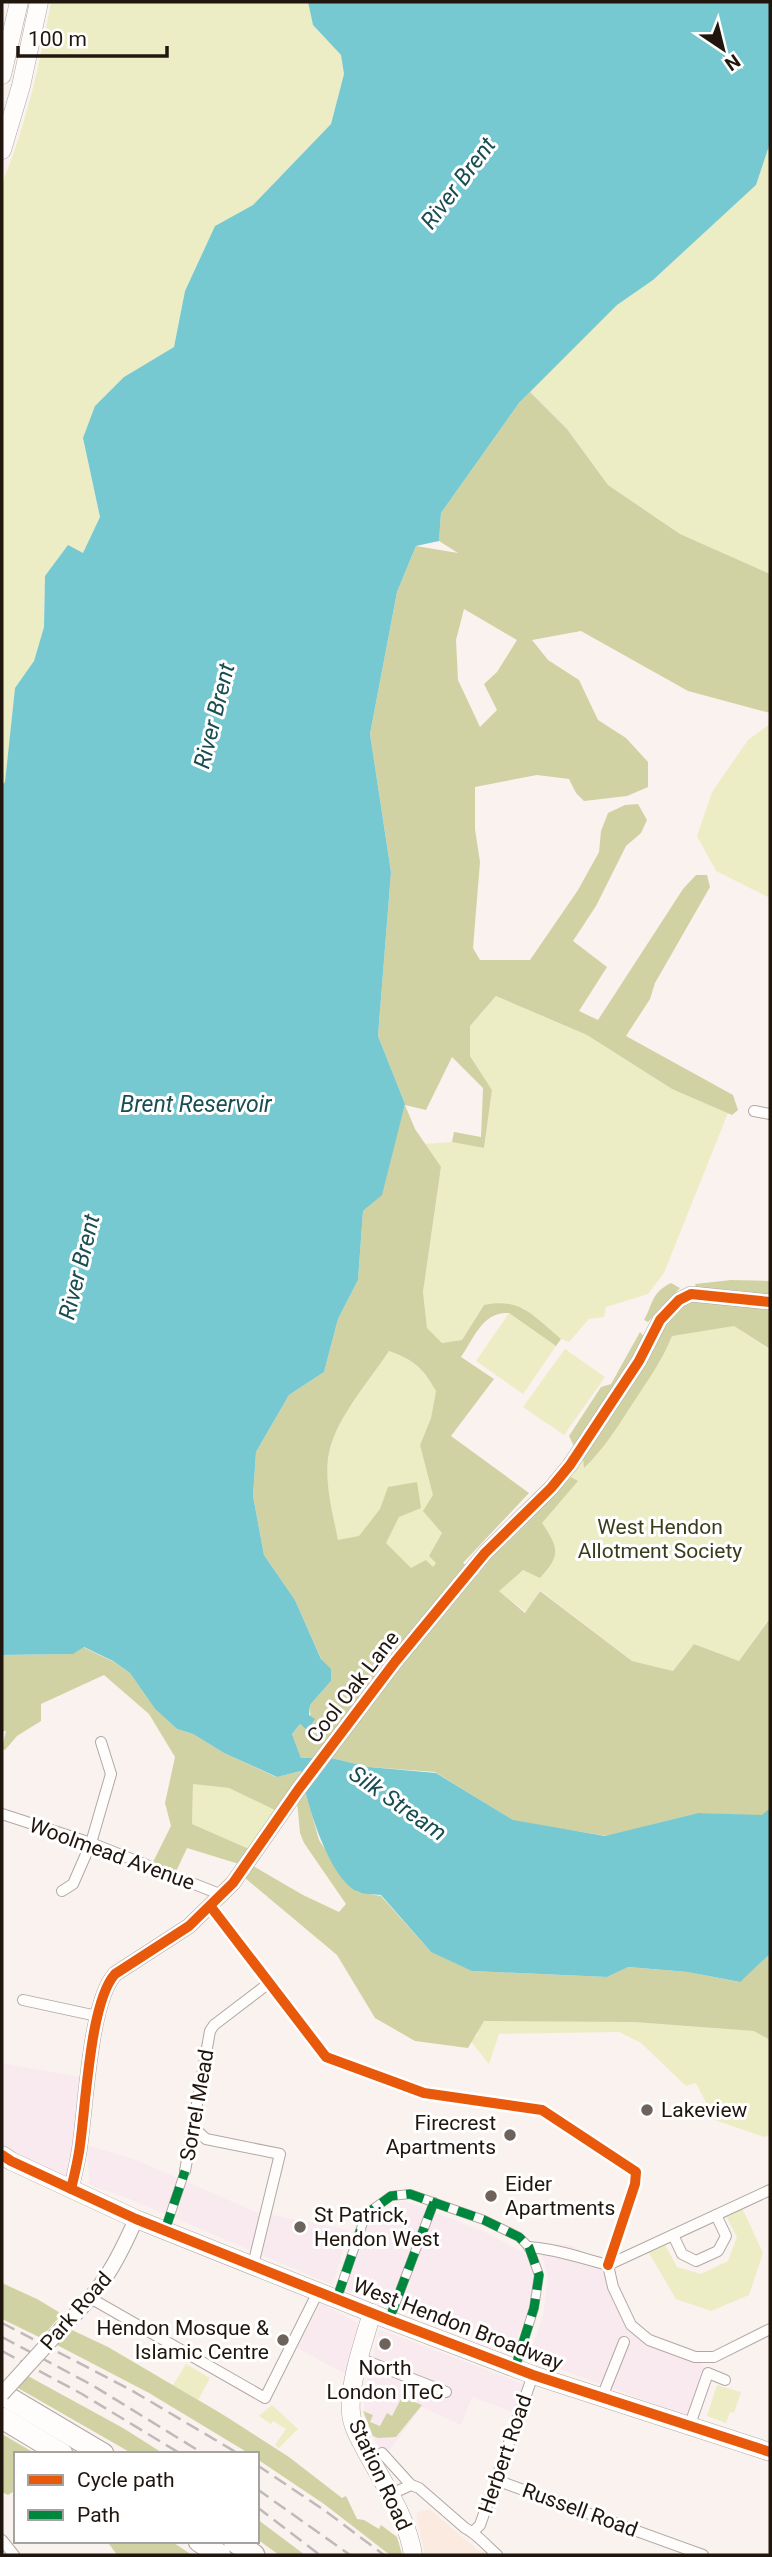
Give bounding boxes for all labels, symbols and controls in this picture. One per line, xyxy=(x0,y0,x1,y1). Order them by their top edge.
scale bar xyxy=(18,14,166,58)
north arrow xyxy=(688,14,758,84)
text: 100 m xyxy=(28,27,87,51)
text: N xyxy=(720,49,745,76)
water label: River Brent xyxy=(415,132,502,234)
water label: River Brent xyxy=(188,660,241,772)
water label: Brent Reservoir xyxy=(120,1091,273,1118)
water label: River Brent xyxy=(53,1211,106,1323)
park label: West Hendon Allotment Society xyxy=(578,1515,742,1563)
street label: Cool Oak Lane xyxy=(302,1626,404,1748)
water label: Silk Stream xyxy=(344,1760,452,1847)
street label: Woolmead Avenue xyxy=(26,1813,198,1895)
street label: Sorrel Mead xyxy=(175,2047,219,2163)
place label: Lakeview xyxy=(661,2098,748,2122)
marker: Lakeview xyxy=(639,2102,655,2118)
place label: Firecrest Apartments xyxy=(386,2111,496,2159)
marker: Firecrest Apartments xyxy=(502,2127,518,2143)
place label: Eider Apartments xyxy=(505,2172,615,2220)
marker: Eider Apartments xyxy=(483,2188,499,2204)
place label: St Patrick, Hendon West xyxy=(314,2203,440,2251)
marker: St Patrick, Hendon West xyxy=(292,2219,308,2235)
street label: Park Road xyxy=(36,2267,116,2355)
street label: West Hendon Broadway xyxy=(350,2273,566,2375)
place label: Hendon Mosque & Islamic Centre xyxy=(97,2316,269,2364)
marker: Hendon Mosque & Islamic Centre xyxy=(275,2332,291,2348)
marker: North London ITeC xyxy=(377,2336,393,2352)
place label: North London ITeC xyxy=(326,2356,444,2404)
street label: Herbert Road xyxy=(473,2391,537,2517)
street label: Station Road xyxy=(344,2416,416,2534)
legend xyxy=(14,2452,259,2543)
text: Cycle path xyxy=(77,2468,175,2492)
street label: Russell Road xyxy=(519,2478,641,2542)
text: Path xyxy=(77,2503,120,2527)

